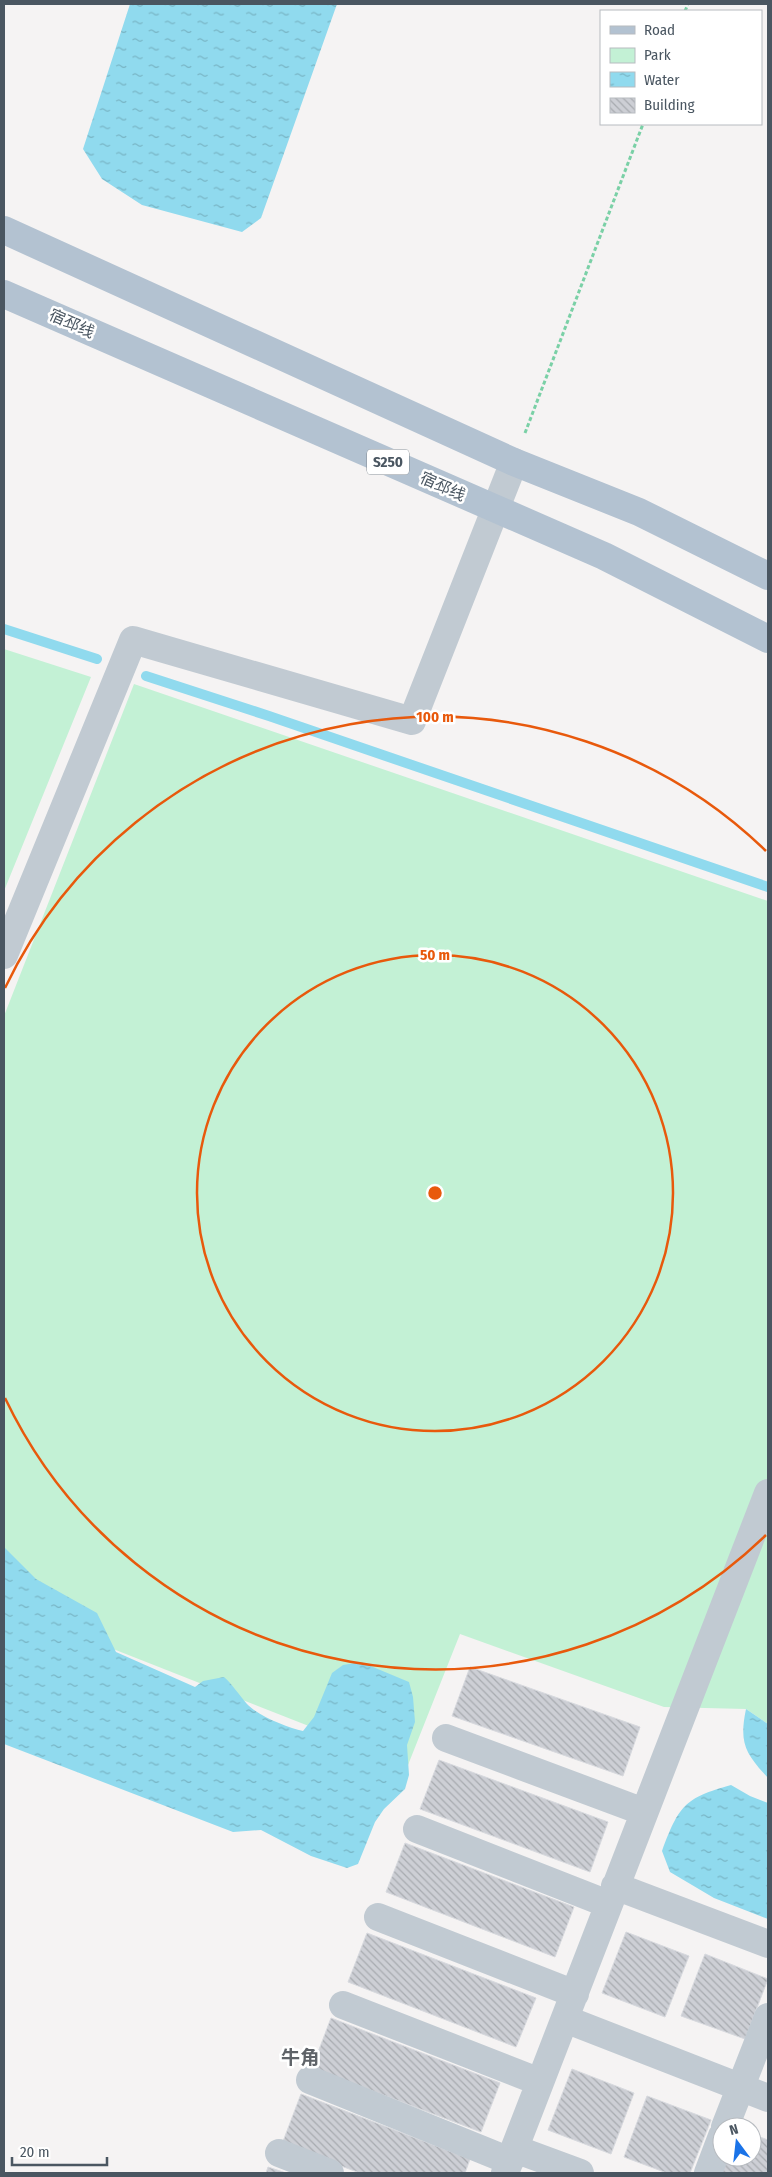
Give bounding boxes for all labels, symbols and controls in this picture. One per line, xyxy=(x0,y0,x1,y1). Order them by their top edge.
legend xyxy=(600,10,762,125)
text: Road xyxy=(644,21,675,39)
text: Park xyxy=(644,46,671,64)
text: Water xyxy=(644,71,680,89)
text: Building xyxy=(644,96,695,114)
street label: 宿邳线 xyxy=(46,305,98,342)
road number: S250 xyxy=(367,450,409,474)
street label: 宿邳线 xyxy=(417,468,469,505)
text: 100 m xyxy=(416,708,454,726)
text: 50 m xyxy=(420,946,450,964)
centre of rings xyxy=(426,1184,444,1202)
district label: 牛角 xyxy=(281,2046,319,2069)
north arrow xyxy=(712,2117,762,2167)
text: N xyxy=(728,2121,740,2139)
scale bar xyxy=(12,2134,108,2166)
text: 20 m xyxy=(20,2143,50,2161)

